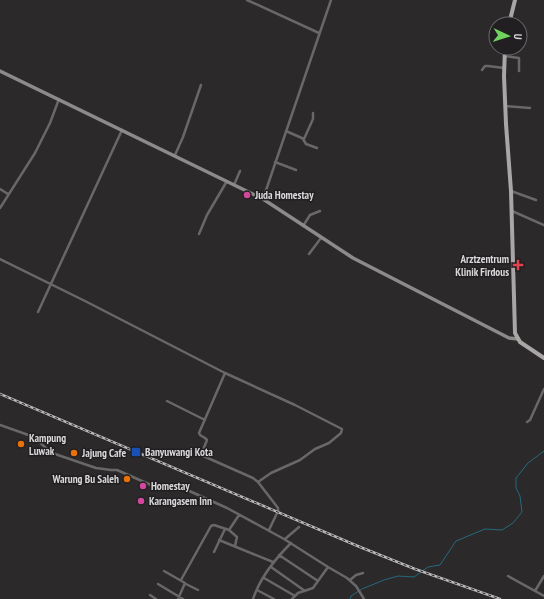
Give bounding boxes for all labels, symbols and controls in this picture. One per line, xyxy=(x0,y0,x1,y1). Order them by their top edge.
north arrow xyxy=(488,16,528,56)
text: U xyxy=(511,33,525,40)
place label: Juda Homestay xyxy=(254,188,314,202)
marker: Juda Homestay xyxy=(242,190,252,200)
place label: Arztzentrum Klinik Firdous xyxy=(455,252,509,279)
marker: Arztzentrum Klinik Firdous xyxy=(512,259,524,271)
place label: Kampung Luwak xyxy=(29,431,66,458)
marker: Kampung Luwak xyxy=(16,439,26,449)
place label: Banyuwangi Kota xyxy=(145,445,213,459)
place label: Jajung Cafe xyxy=(81,446,126,460)
marker: Banyuwangi Kota xyxy=(130,446,142,458)
marker: Jajung Cafe xyxy=(69,448,79,458)
place label: Warung Bu Saleh xyxy=(52,472,119,486)
marker: Warung Bu Saleh xyxy=(122,474,132,484)
place label: Homestay xyxy=(151,479,190,493)
marker: Homestay xyxy=(138,481,148,491)
place label: Karangasem Inn xyxy=(149,494,212,508)
marker: Karangasem Inn xyxy=(136,496,146,506)

